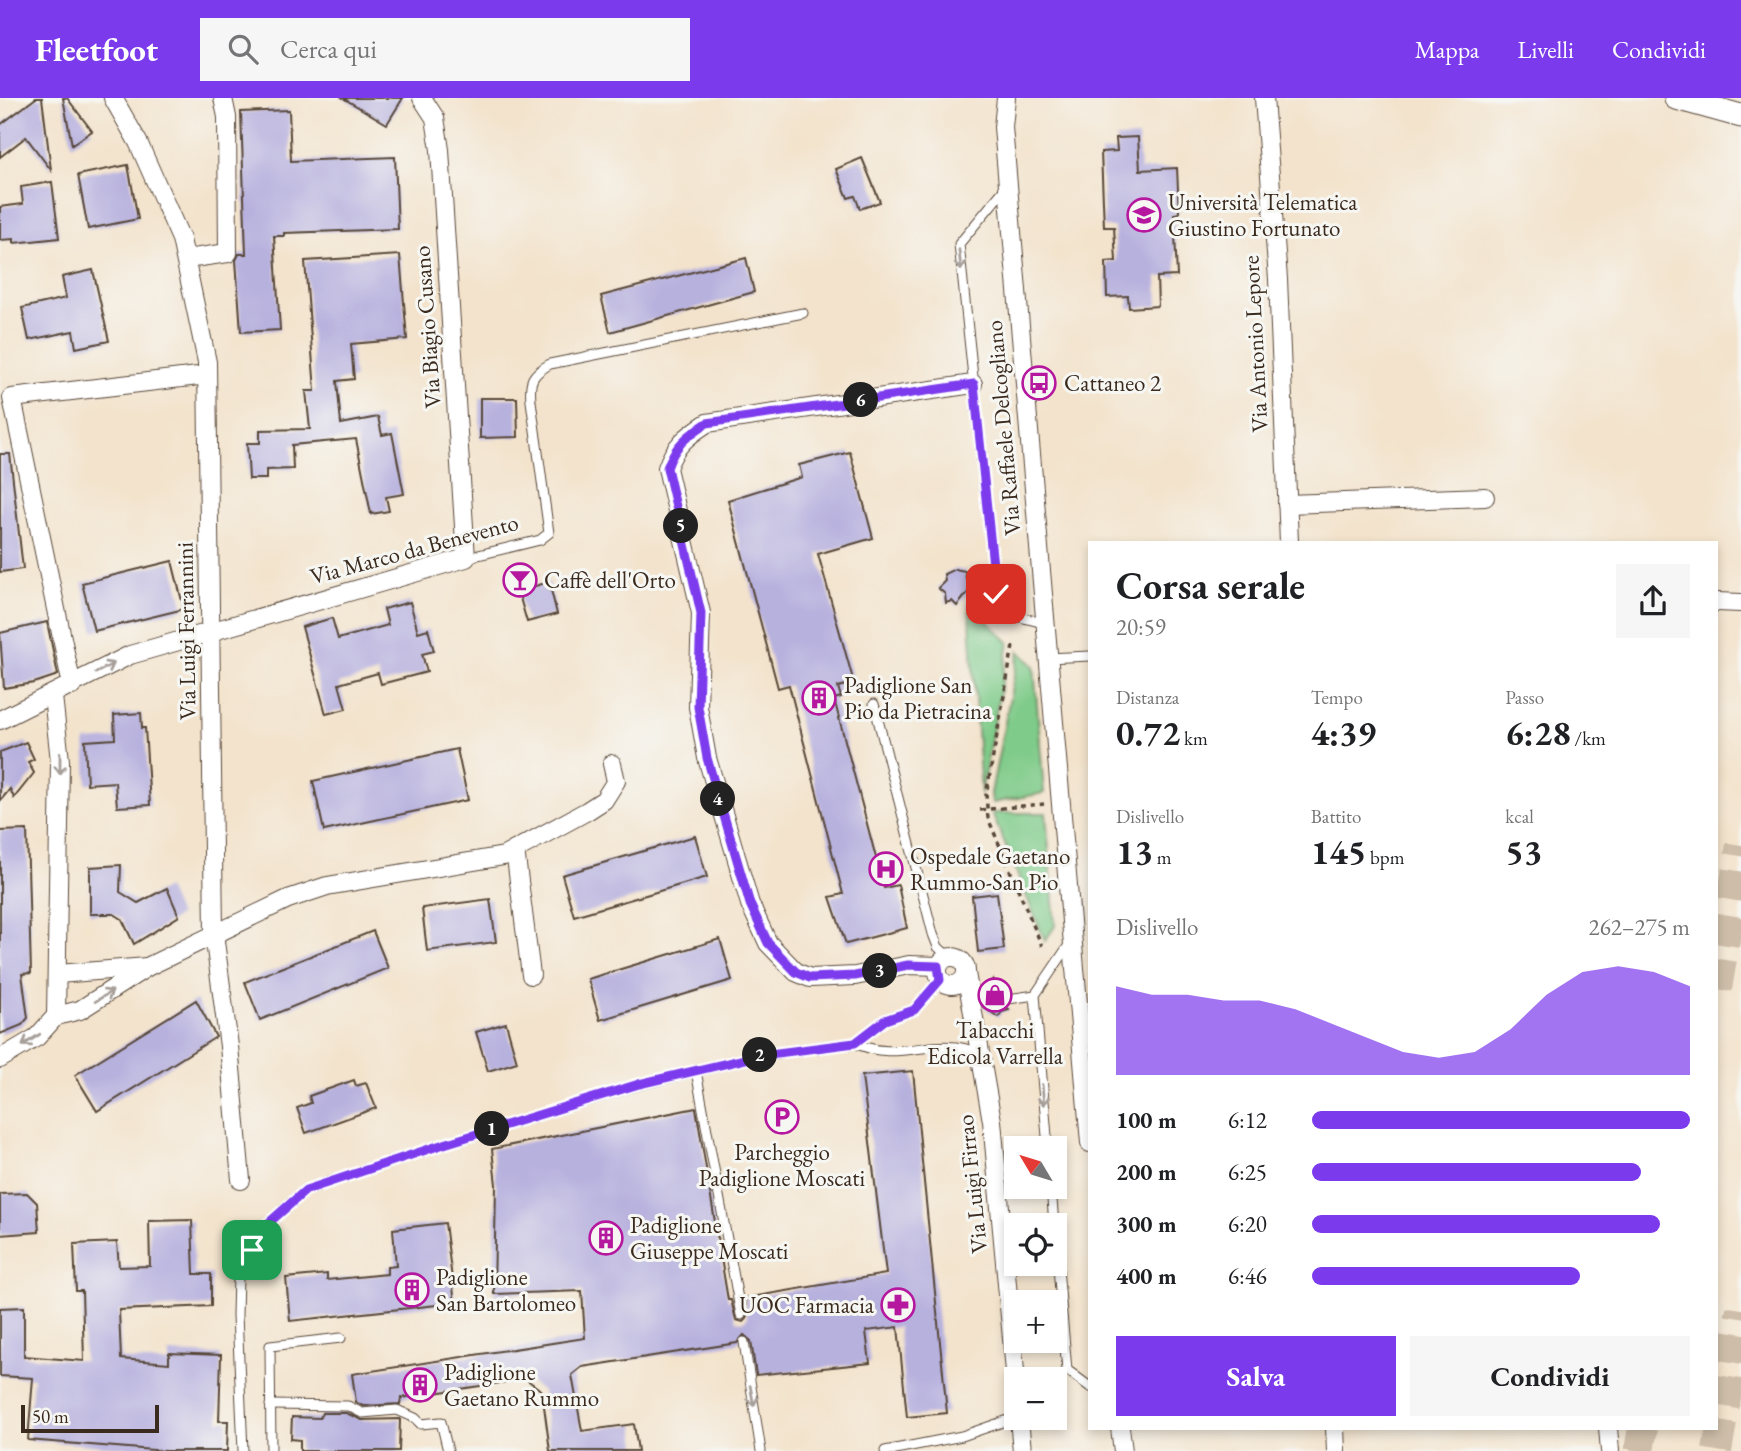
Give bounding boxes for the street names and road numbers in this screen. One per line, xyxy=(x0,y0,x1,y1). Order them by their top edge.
street label: Via Biagio Cusano xyxy=(406,245,448,409)
street label: Via Antonio Lepore xyxy=(1235,255,1275,433)
street label: Via Raffaele Delcogliano xyxy=(979,319,1027,537)
street label: Via Marco da Benevento xyxy=(306,507,522,591)
street label: Via Luigi Ferrannini xyxy=(169,541,203,720)
street label: Via Luigi Firrao xyxy=(950,1113,994,1255)

